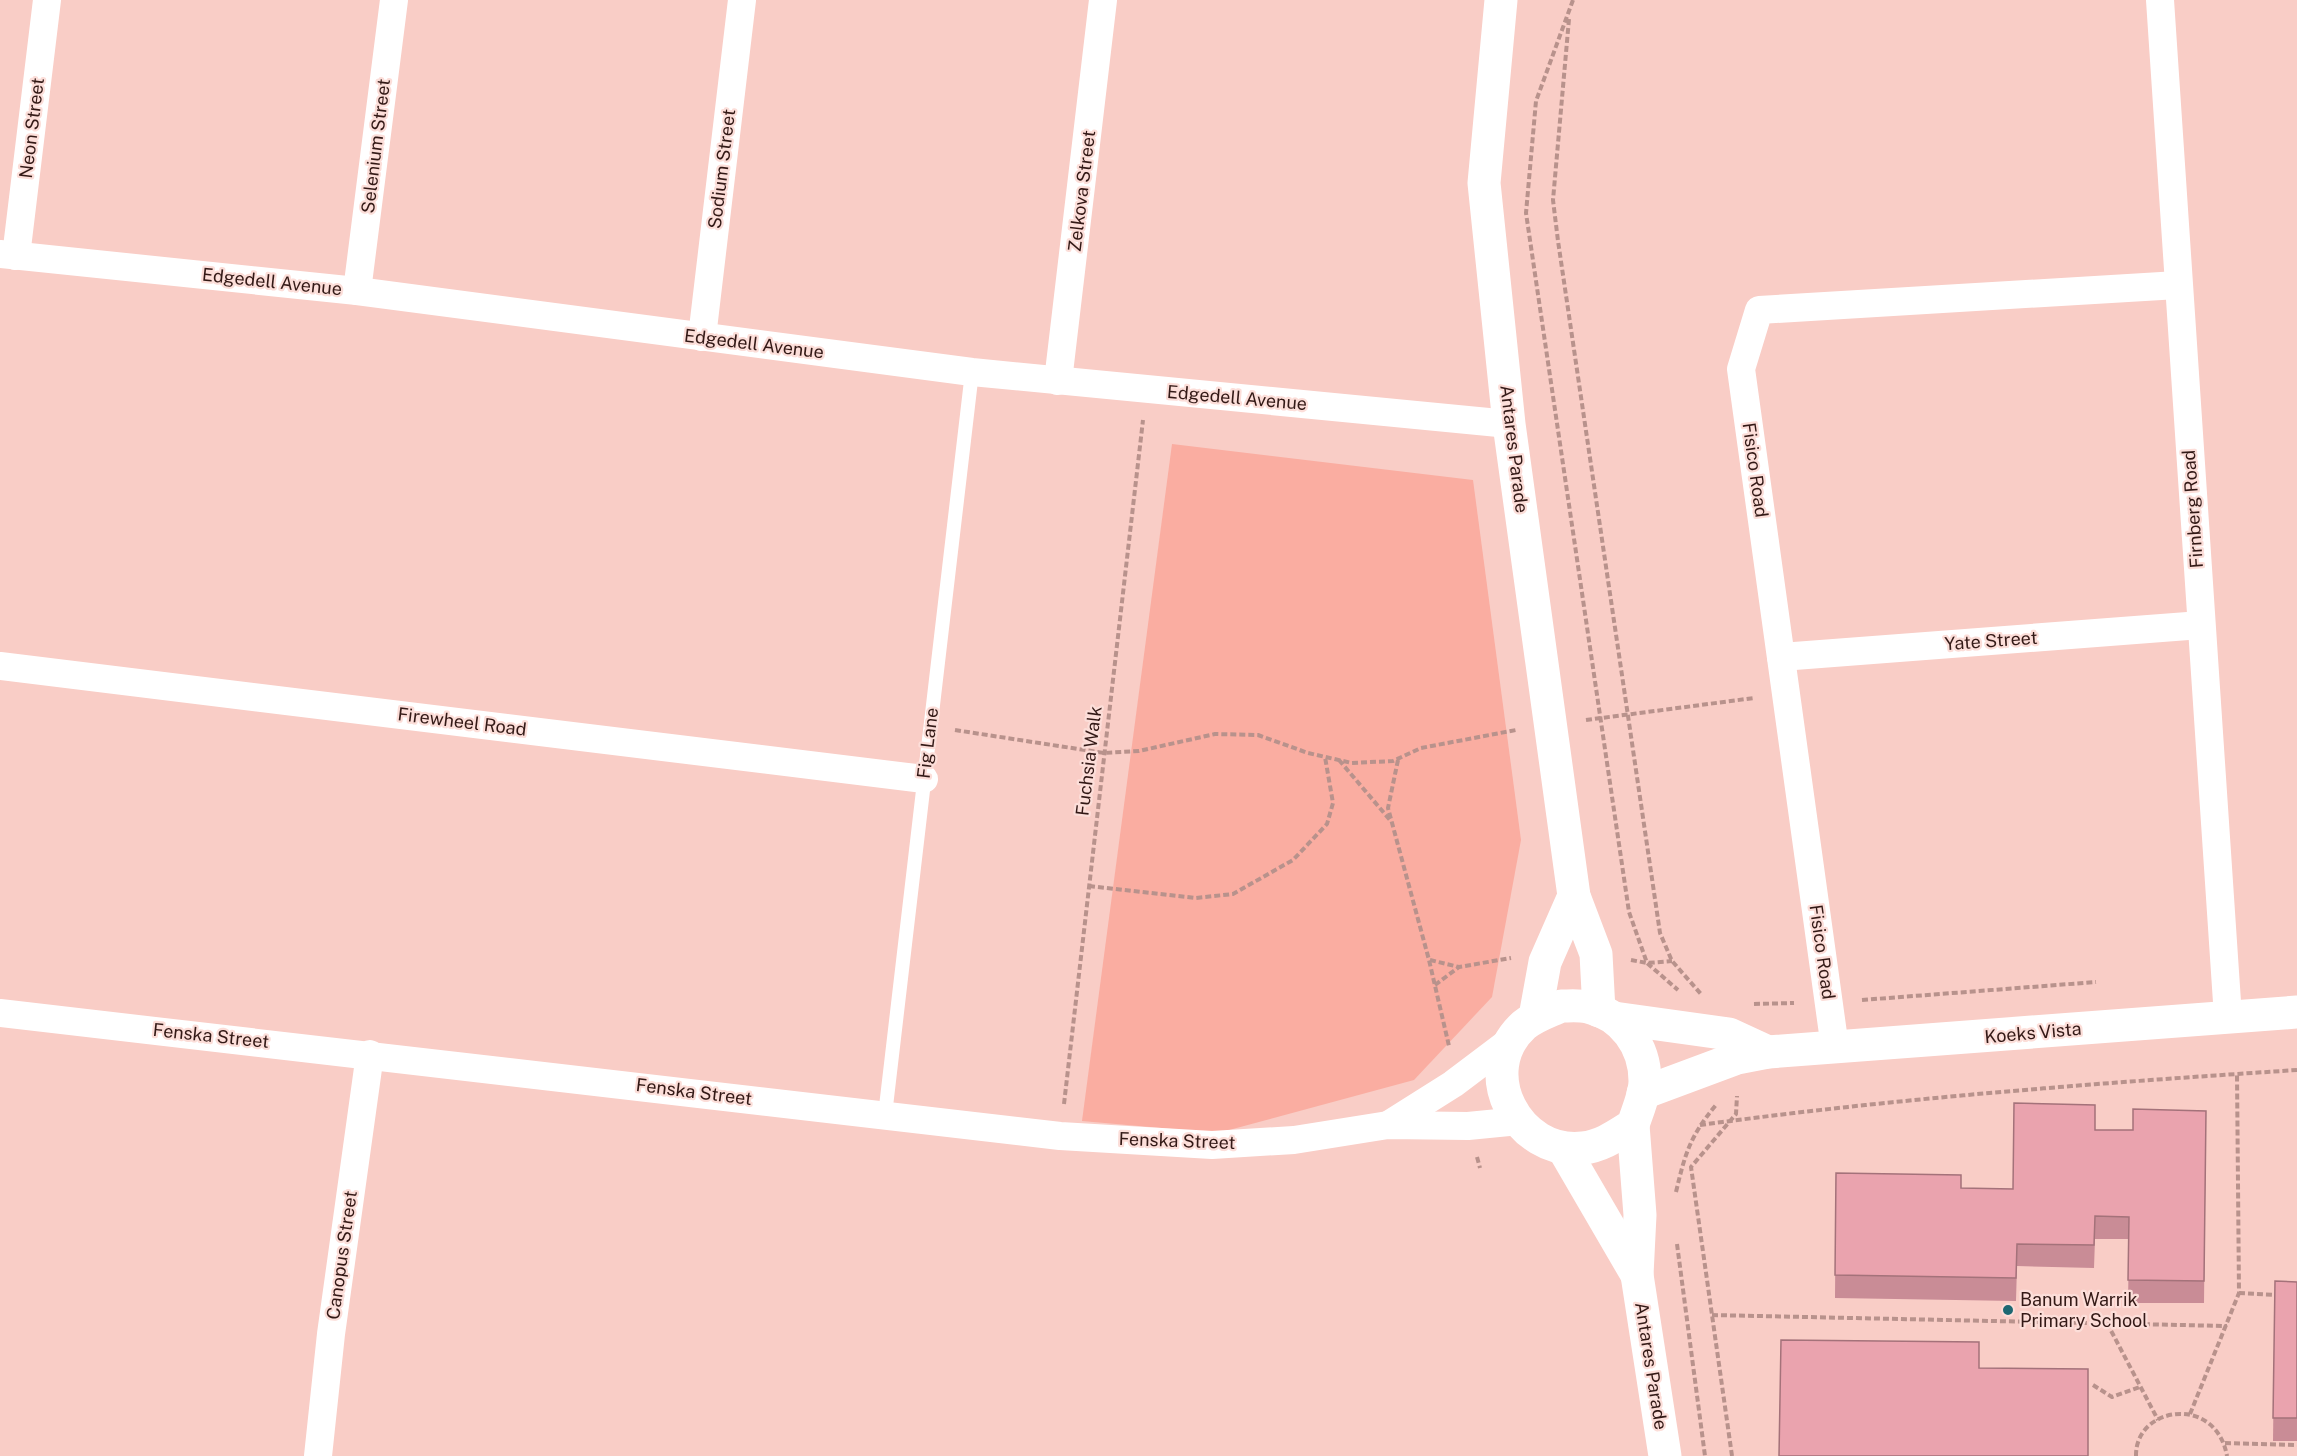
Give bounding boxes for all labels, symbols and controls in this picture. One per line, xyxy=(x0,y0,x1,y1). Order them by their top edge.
street label: Neon Street xyxy=(15,76,48,179)
street label: Selenium Street xyxy=(357,77,394,214)
street label: Sodium Street xyxy=(704,108,739,230)
street label: Zelkova Street xyxy=(1064,129,1099,253)
street label: Edgedell Avenue xyxy=(201,264,343,299)
street label: Edgedell Avenue xyxy=(683,325,825,362)
street label: Edgedell Avenue xyxy=(1166,381,1308,414)
street label: Antares Parade xyxy=(1496,384,1533,514)
street label: Fisico Road xyxy=(1738,421,1773,519)
street label: Firnberg Road xyxy=(2178,449,2207,569)
street label: Yate Street xyxy=(1944,627,2038,654)
street label: Firewheel Road xyxy=(397,703,528,740)
street label: Fuchsia Walk xyxy=(1071,705,1106,817)
street label: Fig Lane xyxy=(913,706,942,780)
street label: Fisico Road xyxy=(1805,903,1840,1001)
street label: Koeks Vista xyxy=(1984,1018,2082,1047)
street label: Fenska Street xyxy=(152,1019,270,1052)
street label: Fenska Street xyxy=(635,1074,753,1109)
street label: Fenska Street xyxy=(1118,1128,1236,1153)
street label: Canopus Street xyxy=(322,1189,361,1321)
place label: Banum Warrik Primary School xyxy=(2020,1289,2148,1331)
street label: Antares Parade xyxy=(1631,1301,1672,1431)
marker: Banum Warrik Primary School xyxy=(2001,1303,2015,1317)

